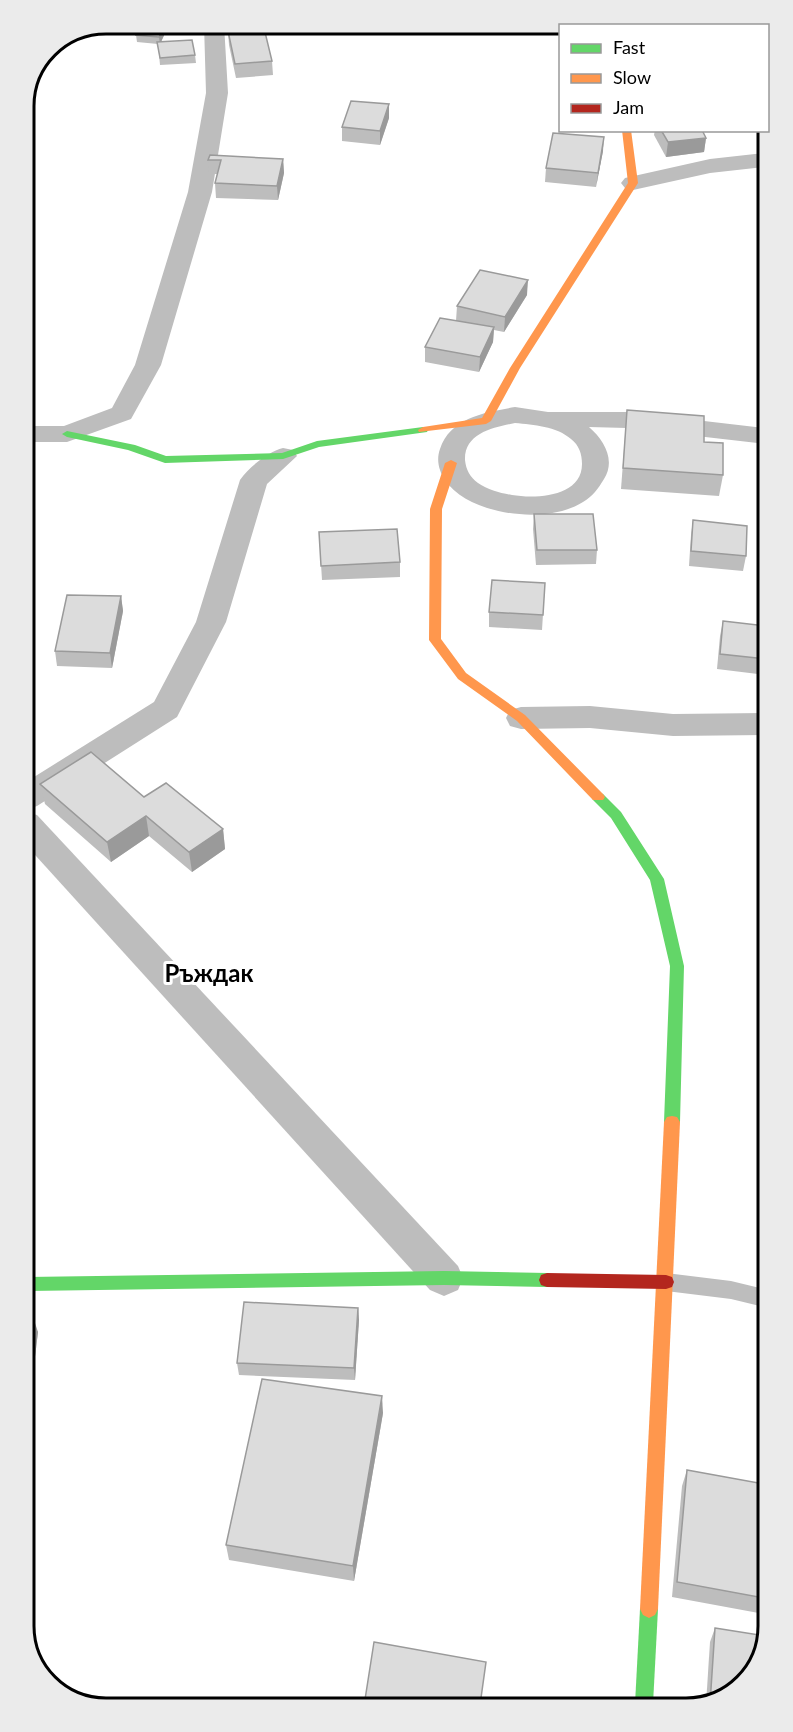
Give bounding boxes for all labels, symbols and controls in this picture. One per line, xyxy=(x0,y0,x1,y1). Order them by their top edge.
legend xyxy=(559,24,769,132)
text: Fast xyxy=(613,36,646,58)
text: Slow xyxy=(613,66,651,88)
text: Jam xyxy=(613,96,644,118)
district label: Ръждак xyxy=(165,958,253,987)

